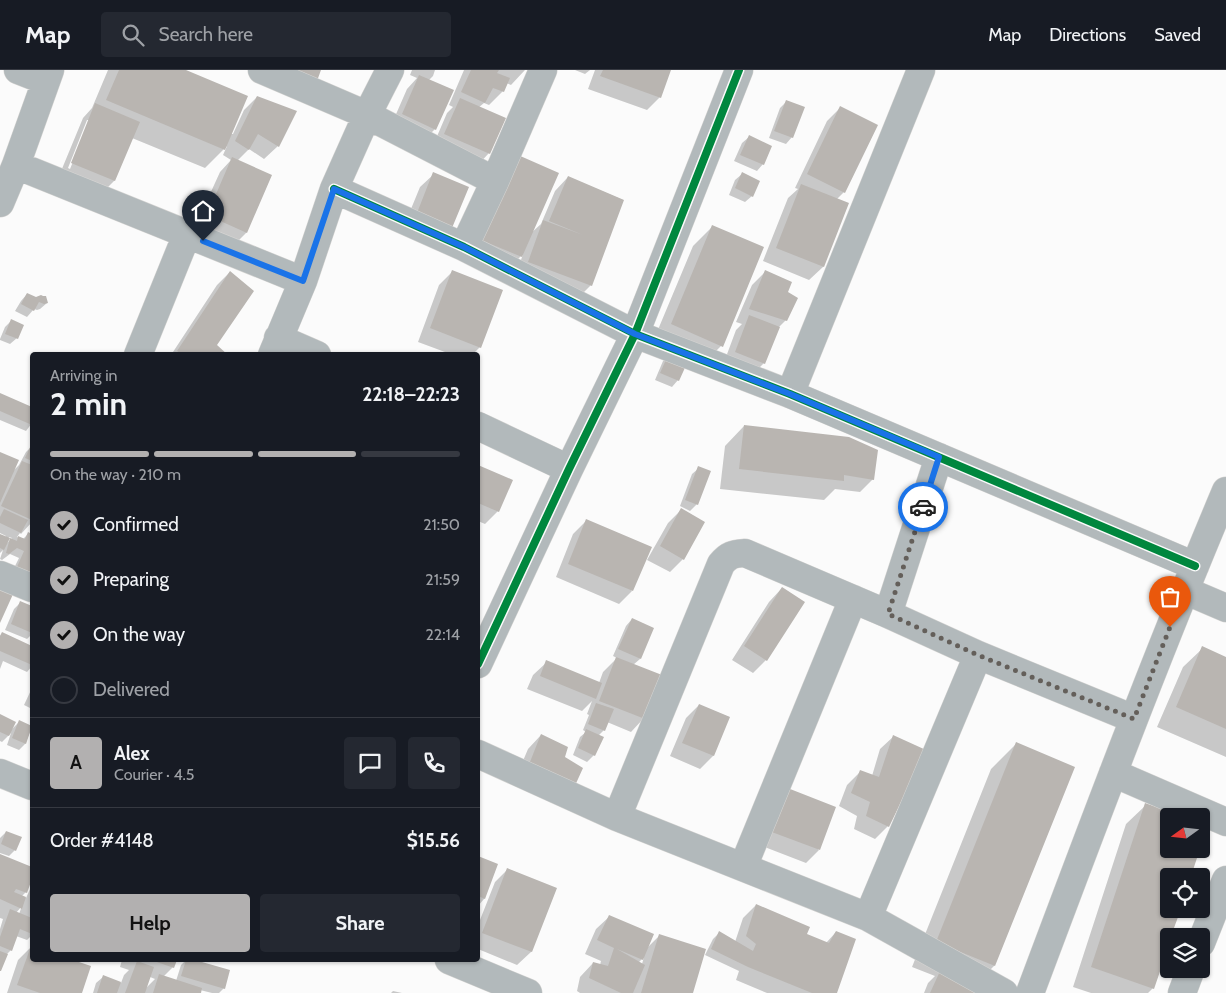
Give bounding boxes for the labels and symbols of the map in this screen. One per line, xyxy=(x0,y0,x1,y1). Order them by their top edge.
pin xyxy=(182,190,224,241)
courier xyxy=(898,482,948,532)
pin xyxy=(1149,576,1191,627)
north arrow xyxy=(1160,808,1210,858)

